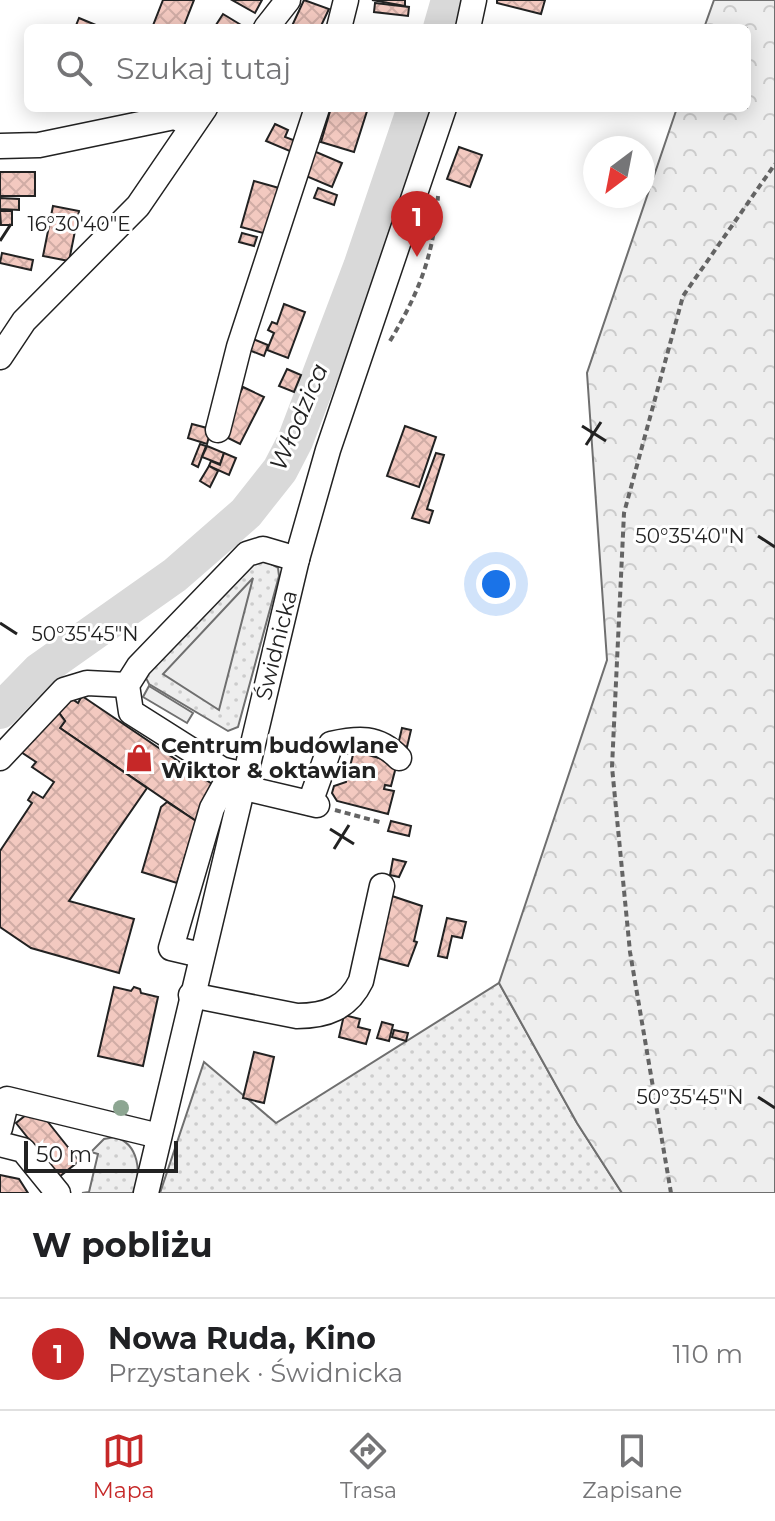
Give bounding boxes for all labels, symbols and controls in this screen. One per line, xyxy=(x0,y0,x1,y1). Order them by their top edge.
search box xyxy=(24,24,751,112)
icon: search xyxy=(52,46,96,90)
text: Szukaj tutaj xyxy=(116,50,291,87)
north arrow xyxy=(583,136,655,208)
pin: 1 xyxy=(391,191,443,257)
text: 16°30'40"E xyxy=(27,212,131,236)
water label: Włodzica xyxy=(263,359,334,474)
text: 50°35'40"N xyxy=(635,524,745,548)
your location xyxy=(476,564,516,604)
street label: Świdnicka xyxy=(250,587,303,703)
text: 50°35'45"N xyxy=(31,622,139,646)
place label: Centrum budowlane Wiktor & oktawian xyxy=(161,732,399,784)
shop icon: Centrum budowlane Wiktor & oktawian xyxy=(124,743,154,773)
text: 50°35'45"N xyxy=(636,1085,744,1109)
scale bar xyxy=(24,1137,178,1173)
text: 50 m xyxy=(36,1141,92,1168)
text: W pobliżu xyxy=(32,1224,213,1266)
text: Nowa Ruda, Kino xyxy=(108,1320,376,1357)
text: 1 xyxy=(53,1338,63,1370)
text: 110 m xyxy=(673,1338,743,1370)
text: Przystanek · Świdnicka xyxy=(108,1357,403,1389)
tab: Mapa xyxy=(93,1429,155,1504)
tab: Trasa xyxy=(340,1429,397,1504)
tab: Zapisane xyxy=(582,1429,682,1504)

